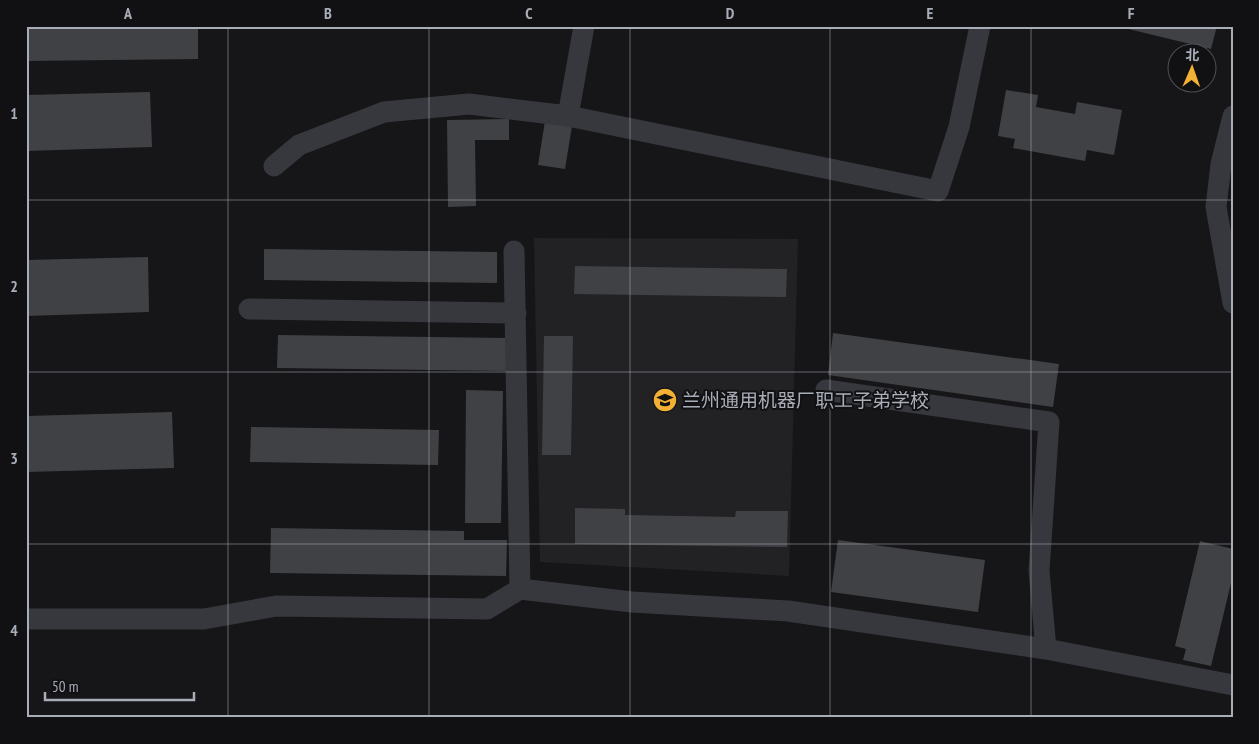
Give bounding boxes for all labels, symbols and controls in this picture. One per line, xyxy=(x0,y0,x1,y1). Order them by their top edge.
text: A xyxy=(123,3,133,23)
text: B xyxy=(324,3,332,23)
text: C xyxy=(525,3,533,23)
text: D xyxy=(726,3,735,23)
text: E xyxy=(927,3,934,23)
text: F xyxy=(1128,3,1135,23)
north arrow xyxy=(1166,42,1216,92)
text: 北 xyxy=(1185,46,1200,64)
text: 1 xyxy=(10,103,18,123)
text: 2 xyxy=(10,276,18,296)
school or university icon: 兰州通用机器厂职工子弟学校 xyxy=(652,387,678,413)
place label: 兰州通用机器厂职工子弟学校 xyxy=(682,388,929,412)
text: 3 xyxy=(10,448,18,468)
text: 4 xyxy=(10,620,18,640)
scale bar xyxy=(45,669,194,701)
text: 50 m xyxy=(52,677,78,696)

